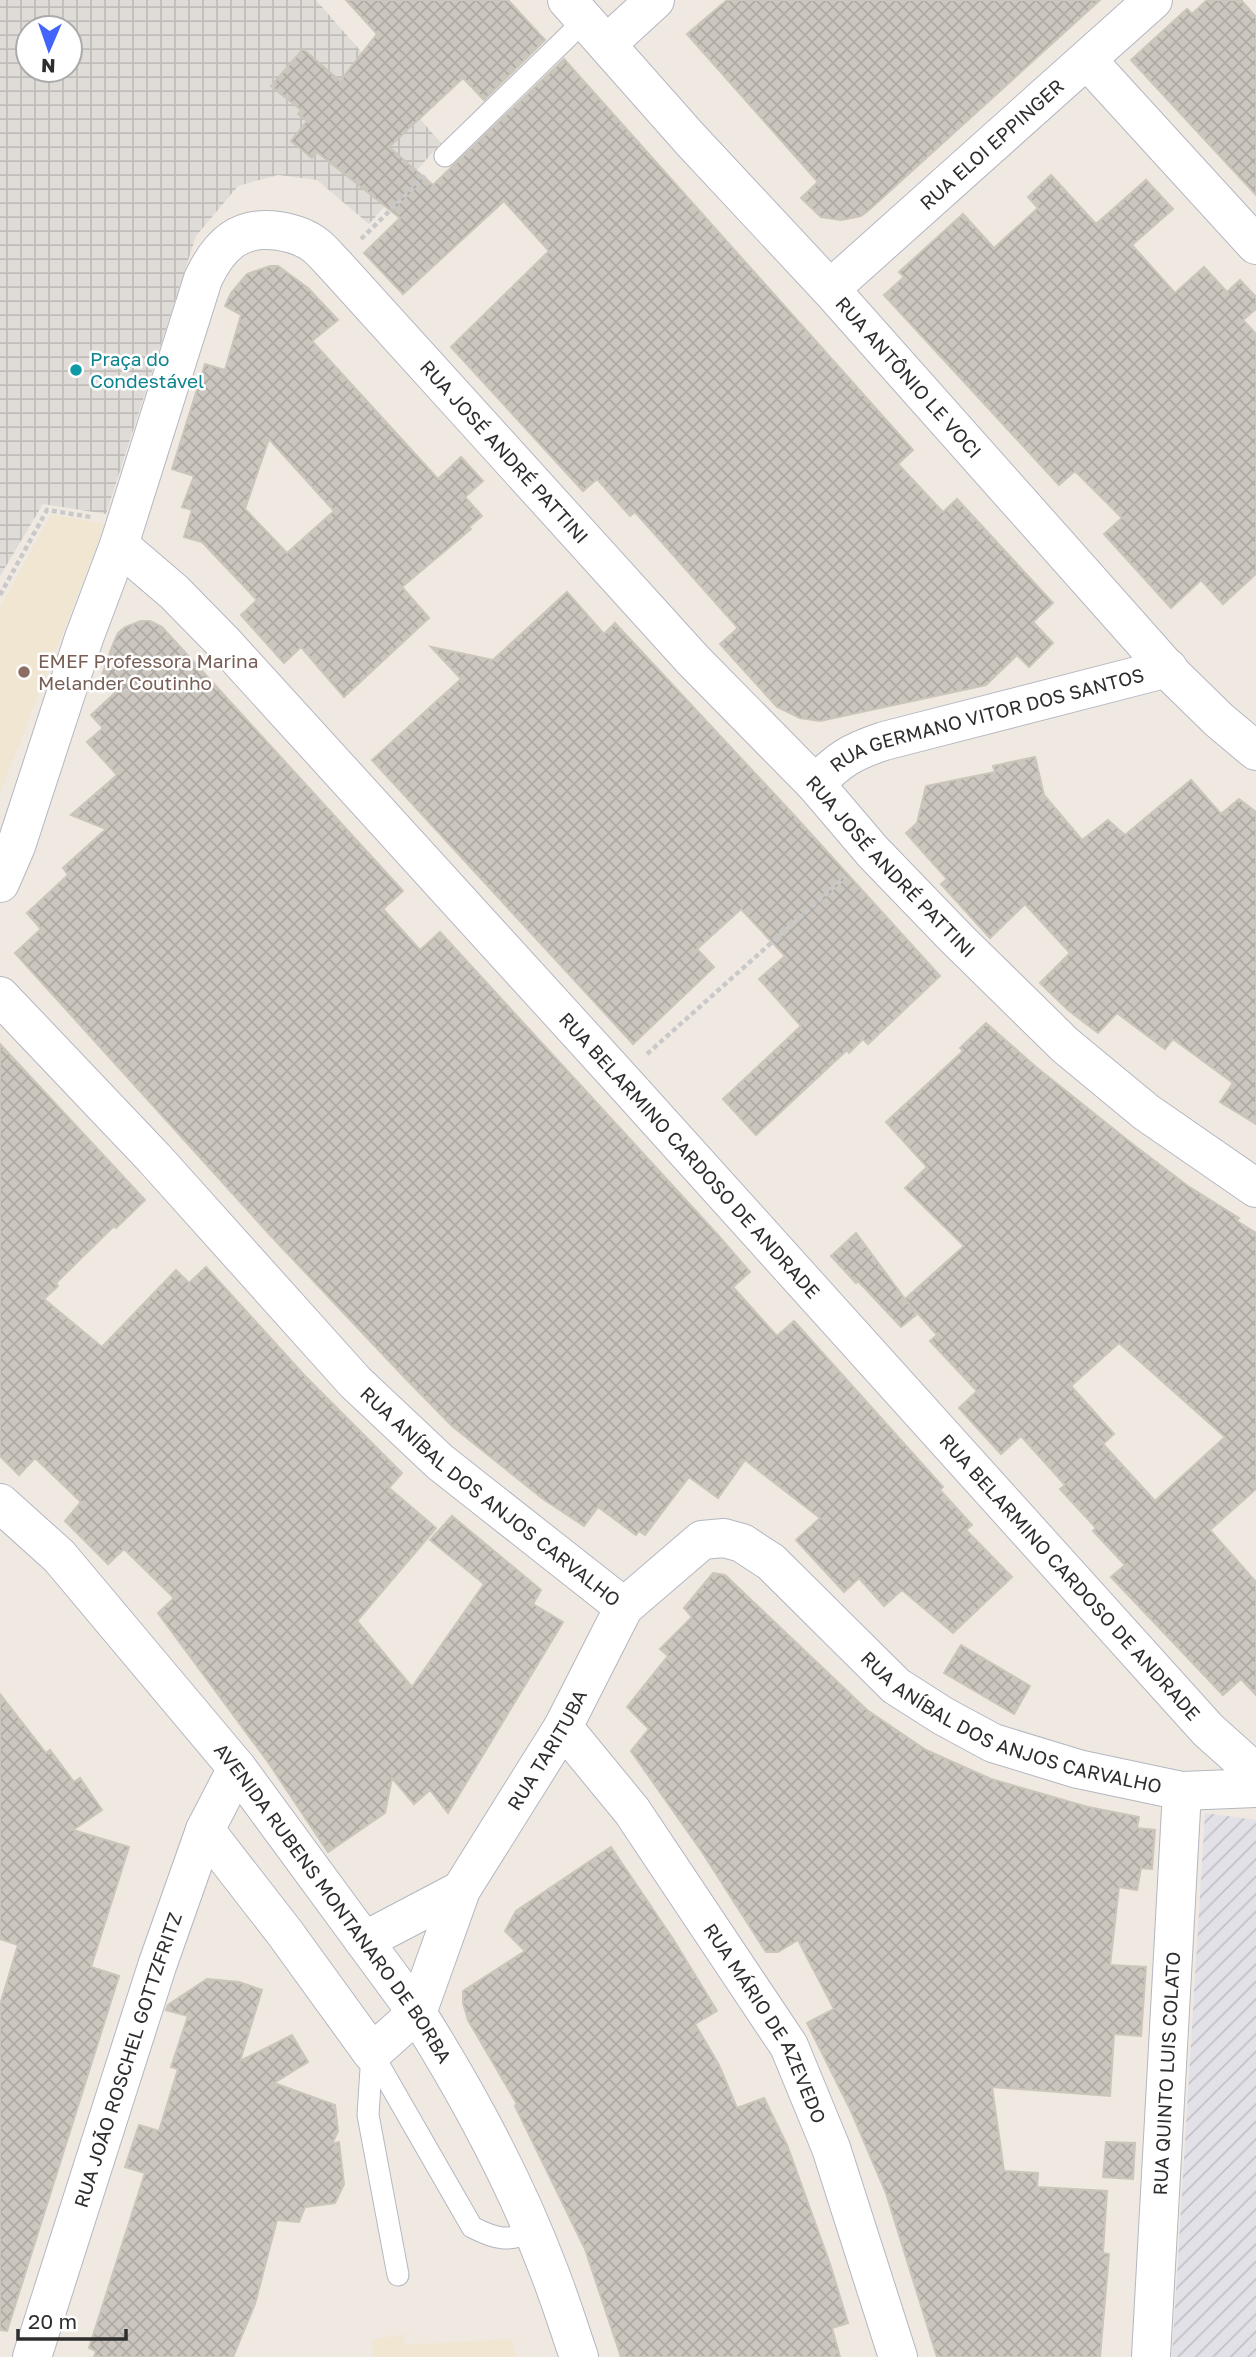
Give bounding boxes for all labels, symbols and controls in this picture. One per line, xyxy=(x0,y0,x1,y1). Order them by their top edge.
north arrow xyxy=(14,14,84,84)
text: N xyxy=(41,55,56,78)
street label: RUA ELOI EPPINGER xyxy=(915,74,1068,214)
street label: RUA ANTÔNIO LE VOCI xyxy=(831,292,987,462)
place label: Praça do Condestável xyxy=(90,347,204,392)
street label: RUA JOSÉ ANDRÉ PATTINI xyxy=(416,355,594,548)
marker: Praça do Condestável xyxy=(68,362,84,378)
place label: EMEF Professora Marina Melander Coutinho xyxy=(38,649,258,694)
street label: RUA GERMANO VITOR DOS SANTOS xyxy=(825,663,1146,776)
marker: EMEF Professora Marina Melander Coutinho xyxy=(16,664,32,680)
street label: RUA JOSÉ ANDRÉ PATTINI xyxy=(802,770,981,962)
street label: RUA BELARMINO CARDOSO DE ANDRADE xyxy=(555,1007,825,1303)
street label: RUA ANÍBAL DOS ANJOS CARVALHO xyxy=(356,1381,625,1611)
street label: RUA BELARMINO CARDOSO DE ANDRADE xyxy=(935,1429,1205,1725)
street label: RUA ANÍBAL DOS ANJOS CARVALHO xyxy=(857,1646,1164,1797)
street label: RUA TARITUBA xyxy=(502,1685,591,1814)
street label: AVENIDA RUBENS MONTANARO DE BORBA xyxy=(210,1738,457,2067)
street label: RUA JOÃO ROSCHEL GOTTZFRITZ xyxy=(69,1909,186,2210)
street label: RUA MÁRIO DE AZEVEDO xyxy=(699,1919,832,2126)
street label: RUA QUINTO LUIS COLATO xyxy=(1148,1951,1184,2196)
scale bar xyxy=(18,2298,126,2342)
text: 20 m xyxy=(28,2308,77,2334)

